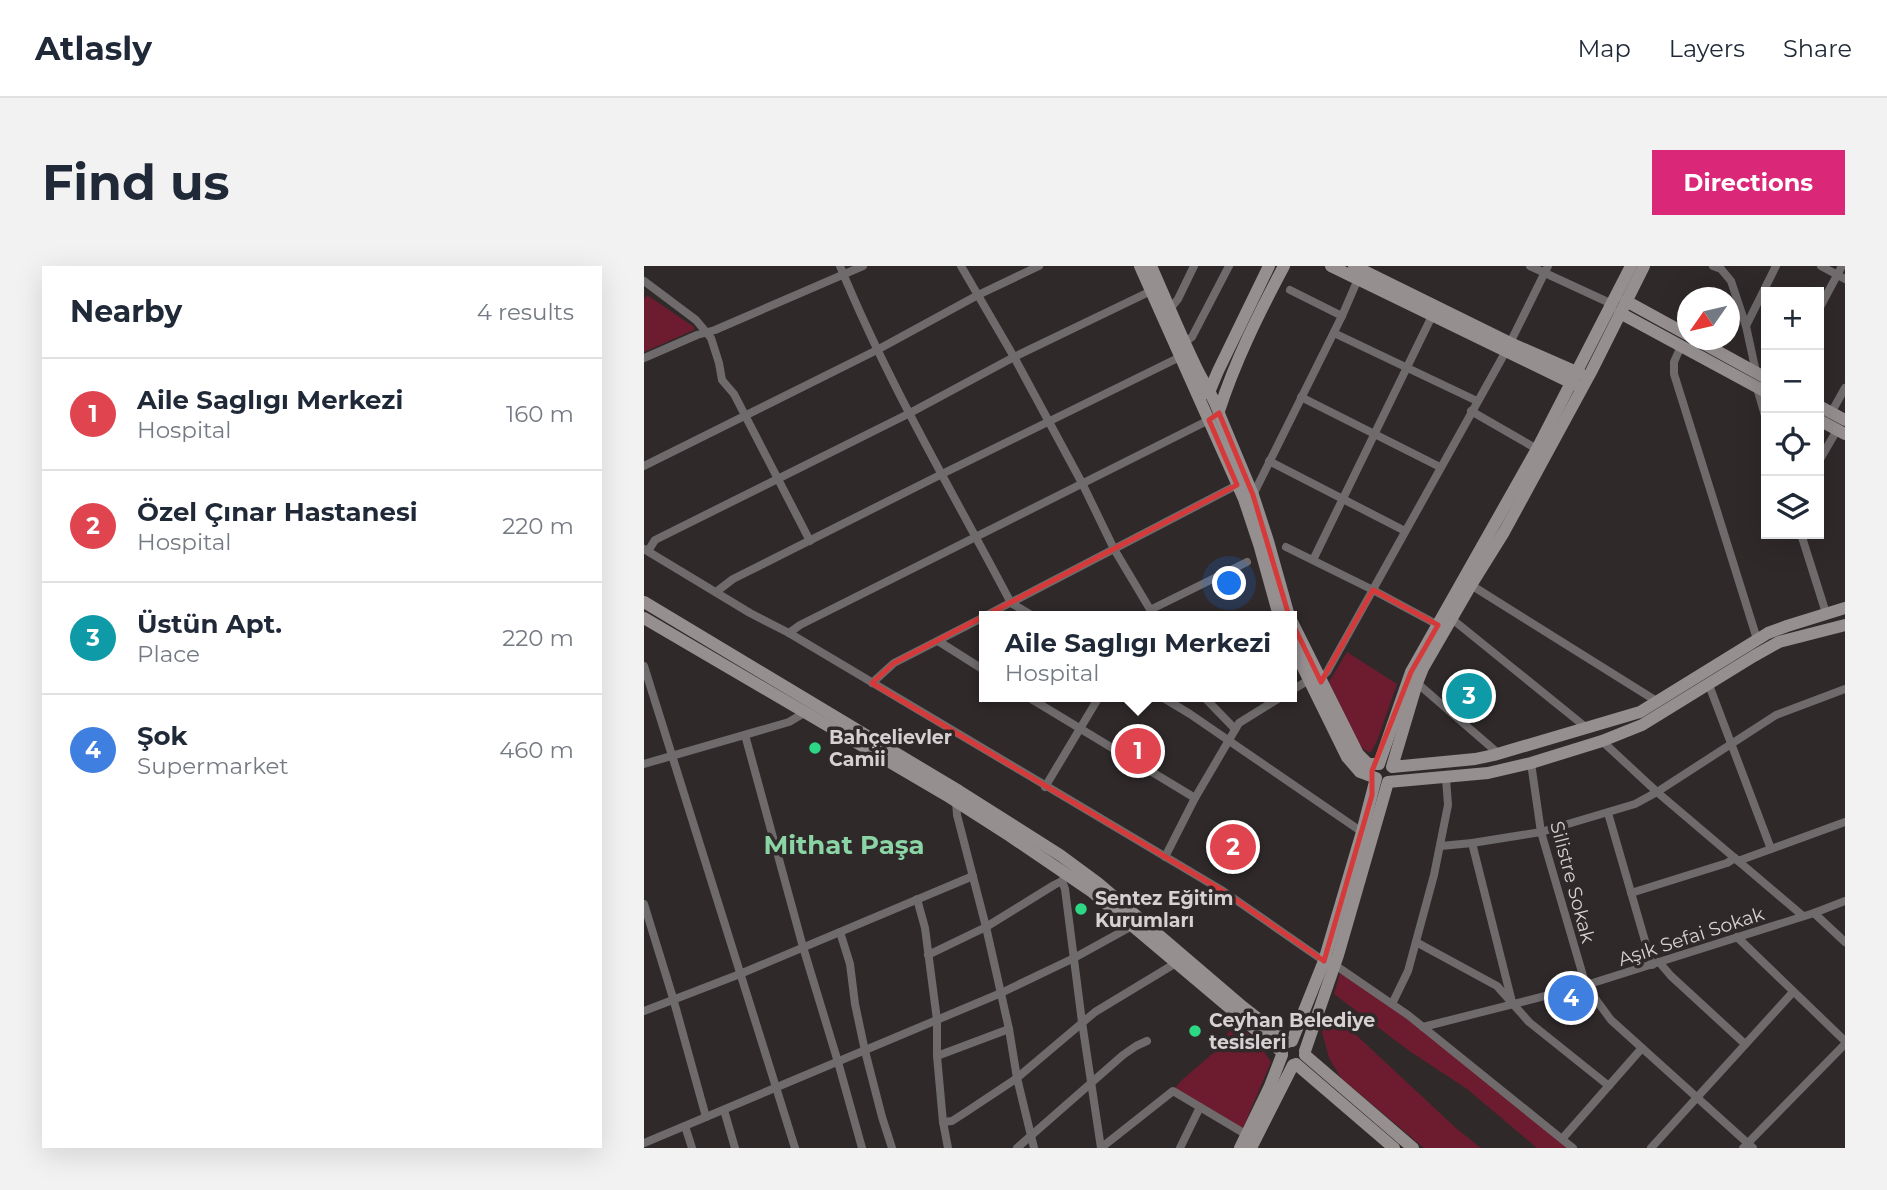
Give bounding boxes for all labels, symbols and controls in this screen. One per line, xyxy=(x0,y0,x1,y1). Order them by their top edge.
text: Atlasly xyxy=(35,28,152,68)
text: Map xyxy=(1577,34,1631,63)
text: Layers xyxy=(1669,34,1745,63)
text: Share xyxy=(1783,34,1852,63)
button: Directions xyxy=(1652,150,1845,215)
text: Find us xyxy=(42,153,230,212)
north arrow xyxy=(1677,287,1740,350)
map controls xyxy=(1761,287,1824,539)
button: + xyxy=(1761,287,1824,350)
text: Nearby xyxy=(70,293,182,330)
text: 4 results xyxy=(477,298,574,326)
button: − xyxy=(1761,350,1824,413)
text: Aile Saglıgı Merkezi xyxy=(137,384,403,416)
text: 1 xyxy=(88,400,98,428)
text: 160 m xyxy=(506,400,574,428)
button: locate xyxy=(1761,413,1824,476)
text: Hospital xyxy=(137,416,232,444)
button: layers xyxy=(1761,476,1824,539)
text: Özel Çınar Hastanesi xyxy=(137,496,418,528)
text: 2 xyxy=(86,512,100,540)
text: 220 m xyxy=(502,512,574,540)
text: Hospital xyxy=(137,528,232,556)
your location xyxy=(1212,566,1246,600)
text: Üstün Apt. xyxy=(137,608,282,640)
popup xyxy=(979,611,1297,702)
text: 3 xyxy=(86,624,100,652)
text: 220 m xyxy=(502,624,574,652)
text: Aile Saglıgı Merkezi xyxy=(1005,627,1271,659)
text: Place xyxy=(137,640,200,668)
text: Hospital xyxy=(1005,659,1099,687)
pin: 3 xyxy=(1446,670,1492,722)
text: Şok xyxy=(137,720,188,752)
pin: 1 xyxy=(1115,725,1161,777)
place label: Bahçelievler Camii xyxy=(829,726,952,771)
text: 4 xyxy=(85,736,101,764)
text: 460 m xyxy=(499,736,574,764)
marker: Bahçelievler Camii xyxy=(807,740,823,756)
text: Supermarket xyxy=(137,752,289,780)
street label: Silistre Sokak xyxy=(1545,819,1600,946)
pin: 2 xyxy=(1210,821,1256,873)
district label: Mithat Paşa xyxy=(763,829,925,861)
place label: Sentez Eğitim Kurumları xyxy=(1095,887,1233,932)
marker: Sentez Eğitim Kurumları xyxy=(1073,901,1089,917)
street label: Aşık Sefai Sokak xyxy=(1615,902,1768,971)
pin: 4 xyxy=(1548,972,1594,1024)
place label: Ceyhan Belediye tesisleri xyxy=(1209,1009,1375,1054)
marker: Ceyhan Belediye tesisleri xyxy=(1187,1023,1203,1039)

